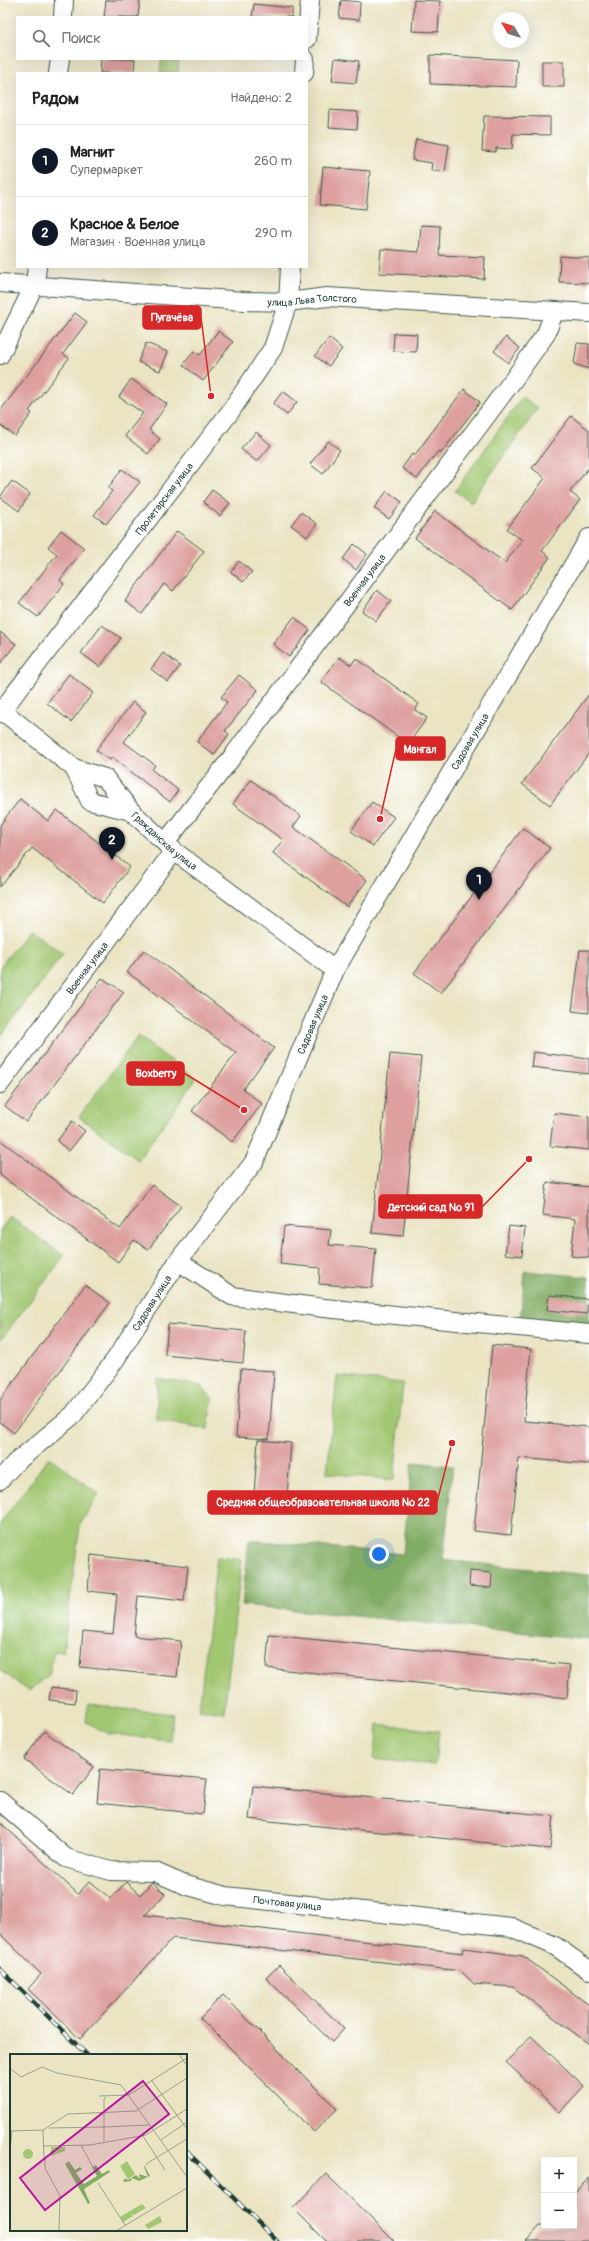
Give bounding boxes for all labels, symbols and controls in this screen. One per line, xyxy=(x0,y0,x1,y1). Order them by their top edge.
north arrow xyxy=(493,12,529,48)
search box xyxy=(16,16,308,60)
icon: search xyxy=(30,27,52,49)
text: Поиск xyxy=(62,29,101,48)
text: Рядом xyxy=(32,88,79,109)
text: Найдено: 2 xyxy=(230,90,292,106)
text: Магнит xyxy=(70,143,115,162)
text: 1 xyxy=(42,153,48,169)
text: 260 m xyxy=(254,153,292,169)
text: Супермаркет xyxy=(70,162,143,178)
text: Красное & Белое xyxy=(70,215,179,234)
text: 2 xyxy=(41,225,49,241)
text: 290 m xyxy=(255,225,292,241)
text: Магазин · Военная улица xyxy=(70,234,205,250)
street label: улица Льва Толстого xyxy=(266,292,358,309)
callout: Пугачёва xyxy=(143,306,201,329)
text: Пугачёва xyxy=(151,311,193,324)
street label: Пролетарская улица xyxy=(133,460,196,537)
street label: Военная улица xyxy=(341,552,389,609)
street label: Садовая улица xyxy=(449,711,492,772)
callout: Мангал xyxy=(396,737,445,760)
text: Мангал xyxy=(403,743,437,756)
street label: Гражданская улица xyxy=(129,810,199,873)
pin: 2 xyxy=(99,827,125,860)
pin: 1 xyxy=(466,867,492,900)
street label: Военная улица xyxy=(64,940,111,997)
street label: Садовая улица xyxy=(295,993,331,1056)
callout: Boxberry xyxy=(127,1062,184,1085)
text: Boxberry xyxy=(136,1067,177,1080)
callout: Детский сад № 91 xyxy=(379,1195,482,1218)
text: Детский сад № 91 xyxy=(387,1201,474,1214)
street label: Садовая улица xyxy=(130,1273,175,1333)
callout: Средняя общеобразовательная школа № 22 xyxy=(208,1491,437,1514)
text: Средняя общеобразовательная школа № 22 xyxy=(216,1496,430,1509)
your location xyxy=(369,1544,389,1564)
street label: Почтовая улица xyxy=(253,1894,322,1913)
inset map xyxy=(10,2054,187,2231)
map controls xyxy=(541,2157,577,2229)
button: + xyxy=(541,2157,577,2193)
button: − xyxy=(541,2193,577,2229)

